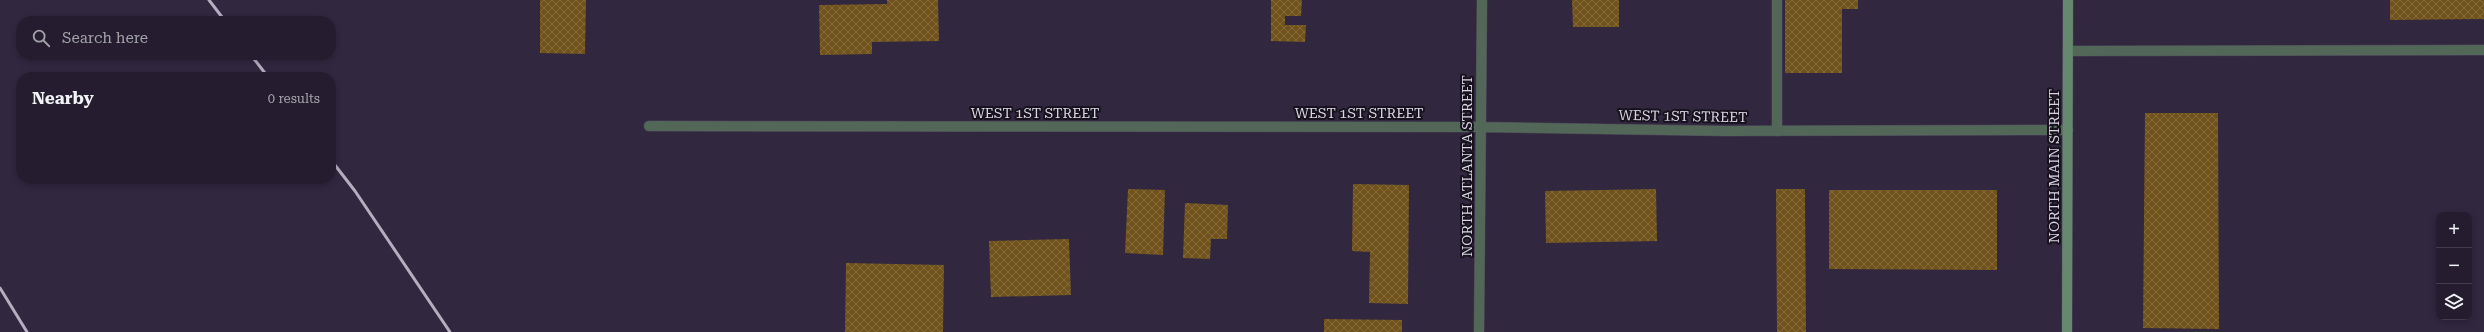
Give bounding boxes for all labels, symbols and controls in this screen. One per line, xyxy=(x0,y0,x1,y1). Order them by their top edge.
search box xyxy=(16,16,336,60)
icon: search xyxy=(30,27,52,49)
text: Search here xyxy=(62,29,148,47)
street label: NORTH ATLANTA STREET xyxy=(1459,75,1475,257)
text: Nearby xyxy=(32,88,94,108)
street label: NORTH MAIN STREET xyxy=(2046,89,2062,243)
text: 0 results xyxy=(268,91,320,106)
street label: WEST 1ST STREET xyxy=(971,105,1099,121)
street label: WEST 1ST STREET xyxy=(1295,105,1423,121)
street label: WEST 1ST STREET xyxy=(1619,107,1747,125)
map controls xyxy=(2436,212,2472,320)
button: + xyxy=(2436,212,2472,248)
button: − xyxy=(2436,248,2472,284)
button: layers xyxy=(2436,284,2472,320)

